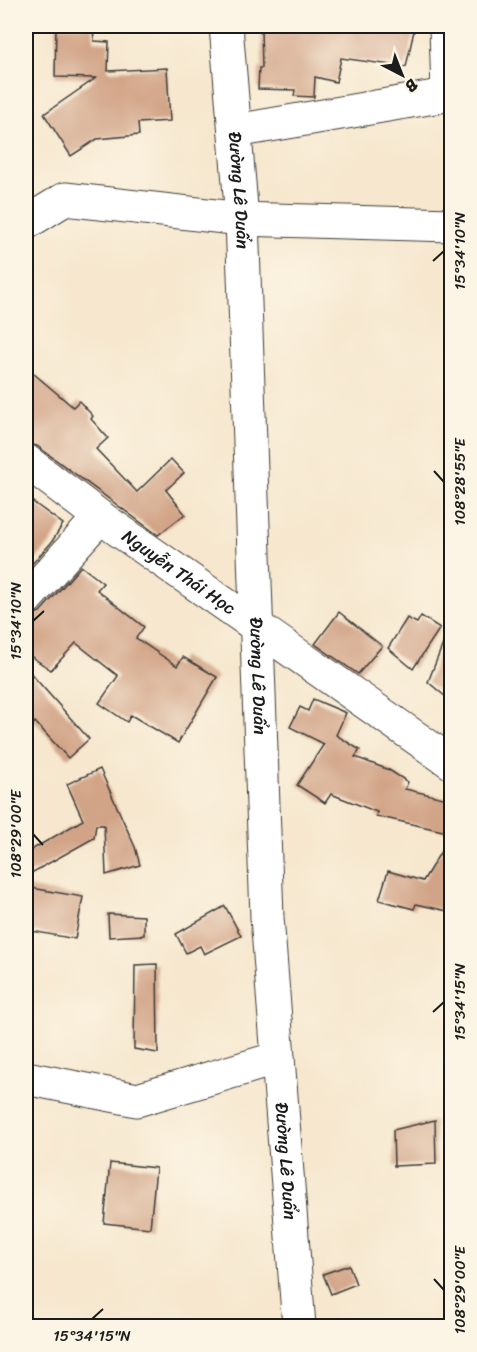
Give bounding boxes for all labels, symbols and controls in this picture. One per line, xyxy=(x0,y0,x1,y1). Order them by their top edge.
north arrow xyxy=(372,45,432,105)
text: B xyxy=(398,72,425,101)
street label: Đường Lê Duẩn xyxy=(219,131,259,250)
text: 15°34'10"N xyxy=(447,212,473,290)
text: 108°28'55"E xyxy=(447,437,473,526)
street label: Nguyễn Thái Học xyxy=(115,521,243,623)
text: 15°34'10"N xyxy=(3,582,29,660)
street label: Đường Lê Duẩn xyxy=(240,617,276,736)
text: 108°29'00"E xyxy=(3,788,29,878)
text: 15°34'15"N xyxy=(447,963,473,1041)
street label: Đường Lê Duẩn xyxy=(266,1101,307,1221)
text: 108°29'00"E xyxy=(447,1244,473,1334)
text: 15°34'15"N xyxy=(53,1323,131,1349)

